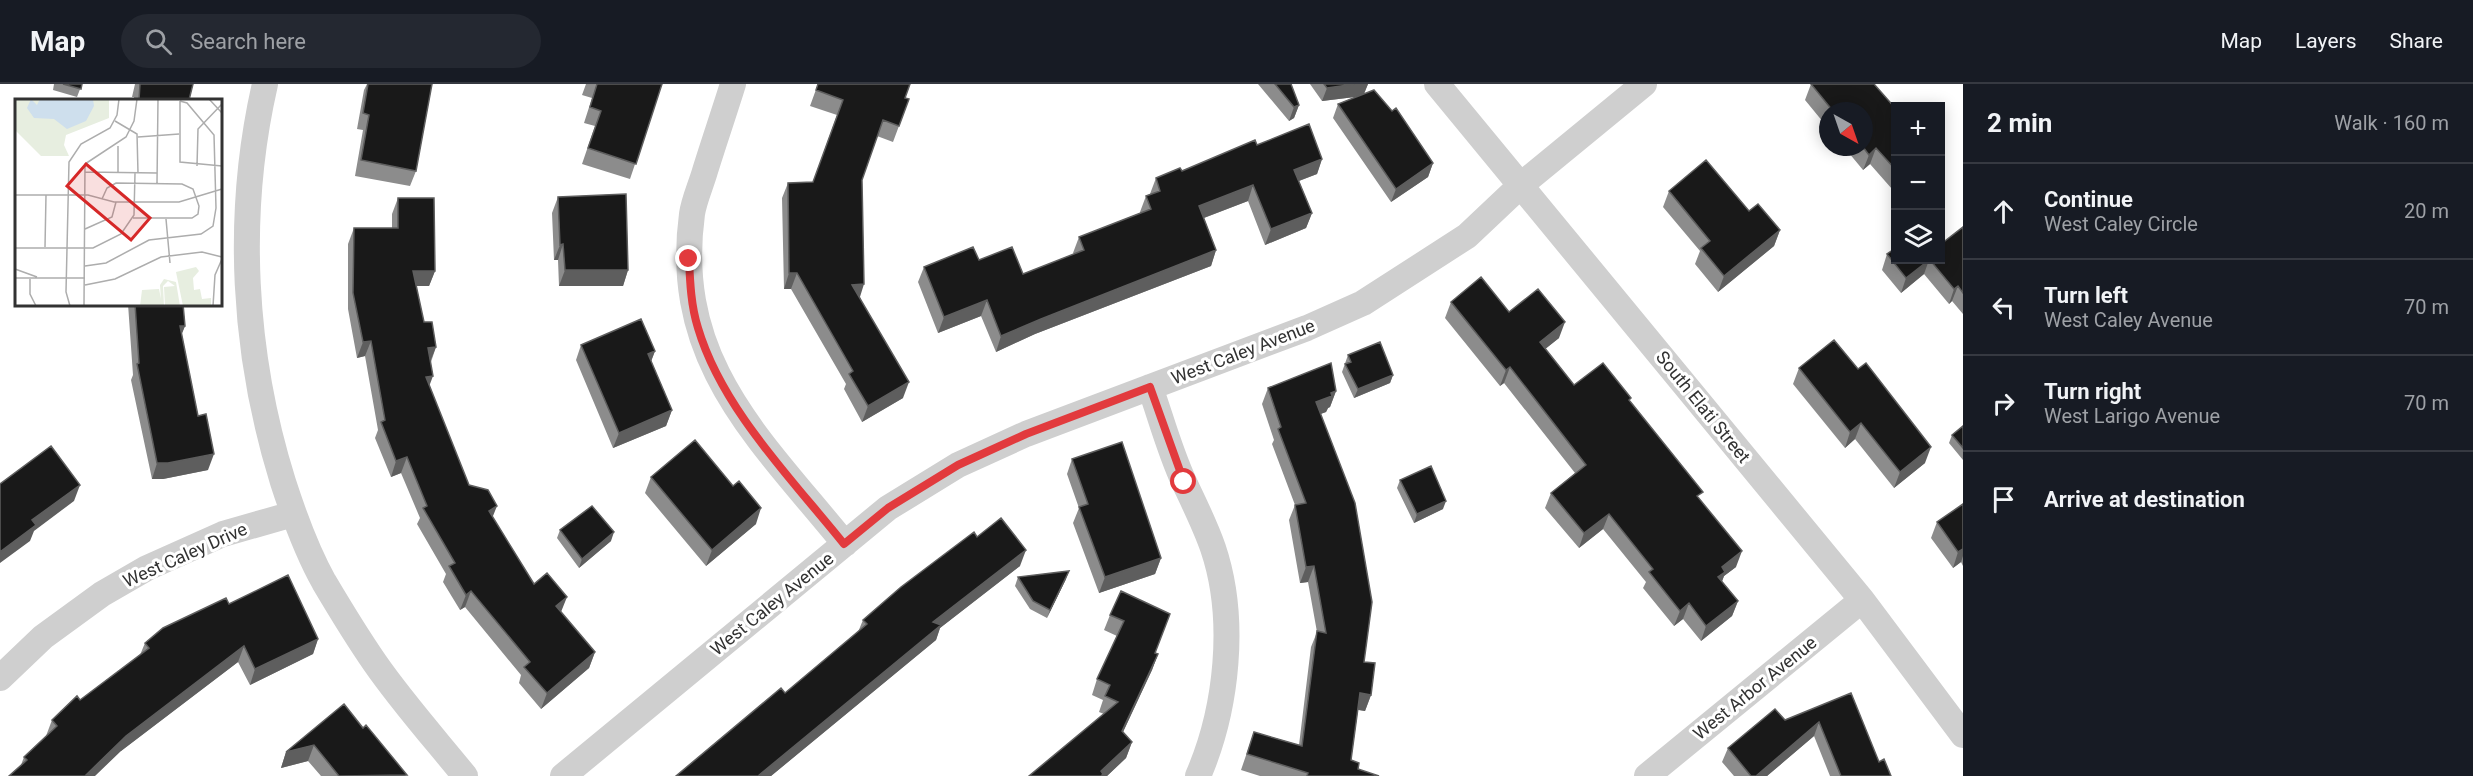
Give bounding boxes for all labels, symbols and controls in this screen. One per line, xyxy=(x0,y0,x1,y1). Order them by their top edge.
search box xyxy=(121,14,541,68)
text: Map xyxy=(30,25,85,58)
icon: search xyxy=(142,25,175,58)
text: Search here xyxy=(190,29,306,54)
text: Map xyxy=(2220,29,2262,53)
text: Layers xyxy=(2295,29,2356,53)
text: Share xyxy=(2389,29,2443,53)
inset map xyxy=(15,99,222,306)
north arrow xyxy=(1819,102,1873,156)
map controls xyxy=(1891,102,1945,264)
button: + xyxy=(1891,102,1945,156)
text: 2 min xyxy=(1987,108,2052,138)
text: Walk · 160 m xyxy=(2334,111,2449,135)
button: − xyxy=(1891,156,1945,210)
text: Continue xyxy=(2044,187,2133,212)
icon: ahead xyxy=(1987,195,2020,228)
text: 20 m xyxy=(2404,199,2449,223)
button: layers xyxy=(1891,210,1945,264)
text: West Caley Circle xyxy=(2044,212,2198,236)
route end xyxy=(675,245,701,271)
text: Turn left xyxy=(2044,283,2128,308)
icon: left xyxy=(1987,291,2020,324)
text: 70 m xyxy=(2404,295,2449,319)
text: West Caley Avenue xyxy=(2044,308,2213,332)
street label: West Caley Avenue xyxy=(1168,314,1318,389)
street label: South Elati Street xyxy=(1652,347,1755,467)
text: Turn right xyxy=(2044,379,2141,404)
icon: right xyxy=(1987,387,2020,420)
text: 70 m xyxy=(2404,391,2449,415)
text: West Larigo Avenue xyxy=(2044,404,2220,428)
route start xyxy=(1170,468,1196,494)
icon: arrive xyxy=(1987,483,2020,516)
text: Arrive at destination xyxy=(2044,487,2245,512)
street label: West Caley Drive xyxy=(119,518,250,591)
street label: West Caley Avenue xyxy=(706,548,837,660)
street label: West Arbor Avenue xyxy=(1689,631,1821,744)

